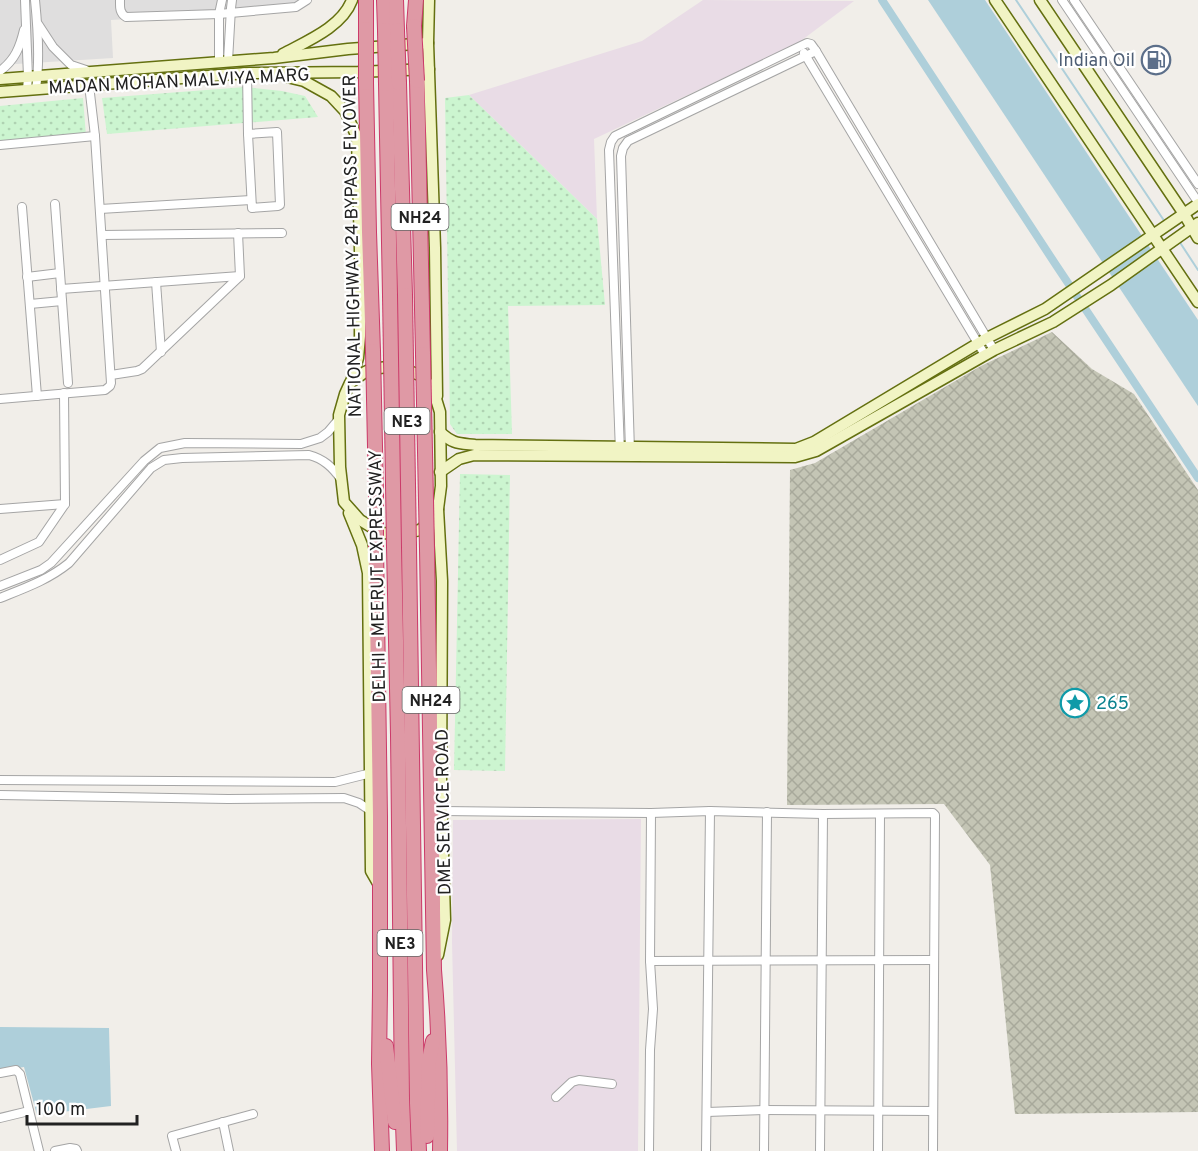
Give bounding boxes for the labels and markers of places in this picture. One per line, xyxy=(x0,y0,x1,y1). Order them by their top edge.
fuel station icon: Indian Oil xyxy=(1140,44,1172,76)
place label: Indian Oil xyxy=(1058,50,1135,73)
place icon: 265 xyxy=(1059,687,1091,719)
place label: 265 xyxy=(1096,693,1129,716)

